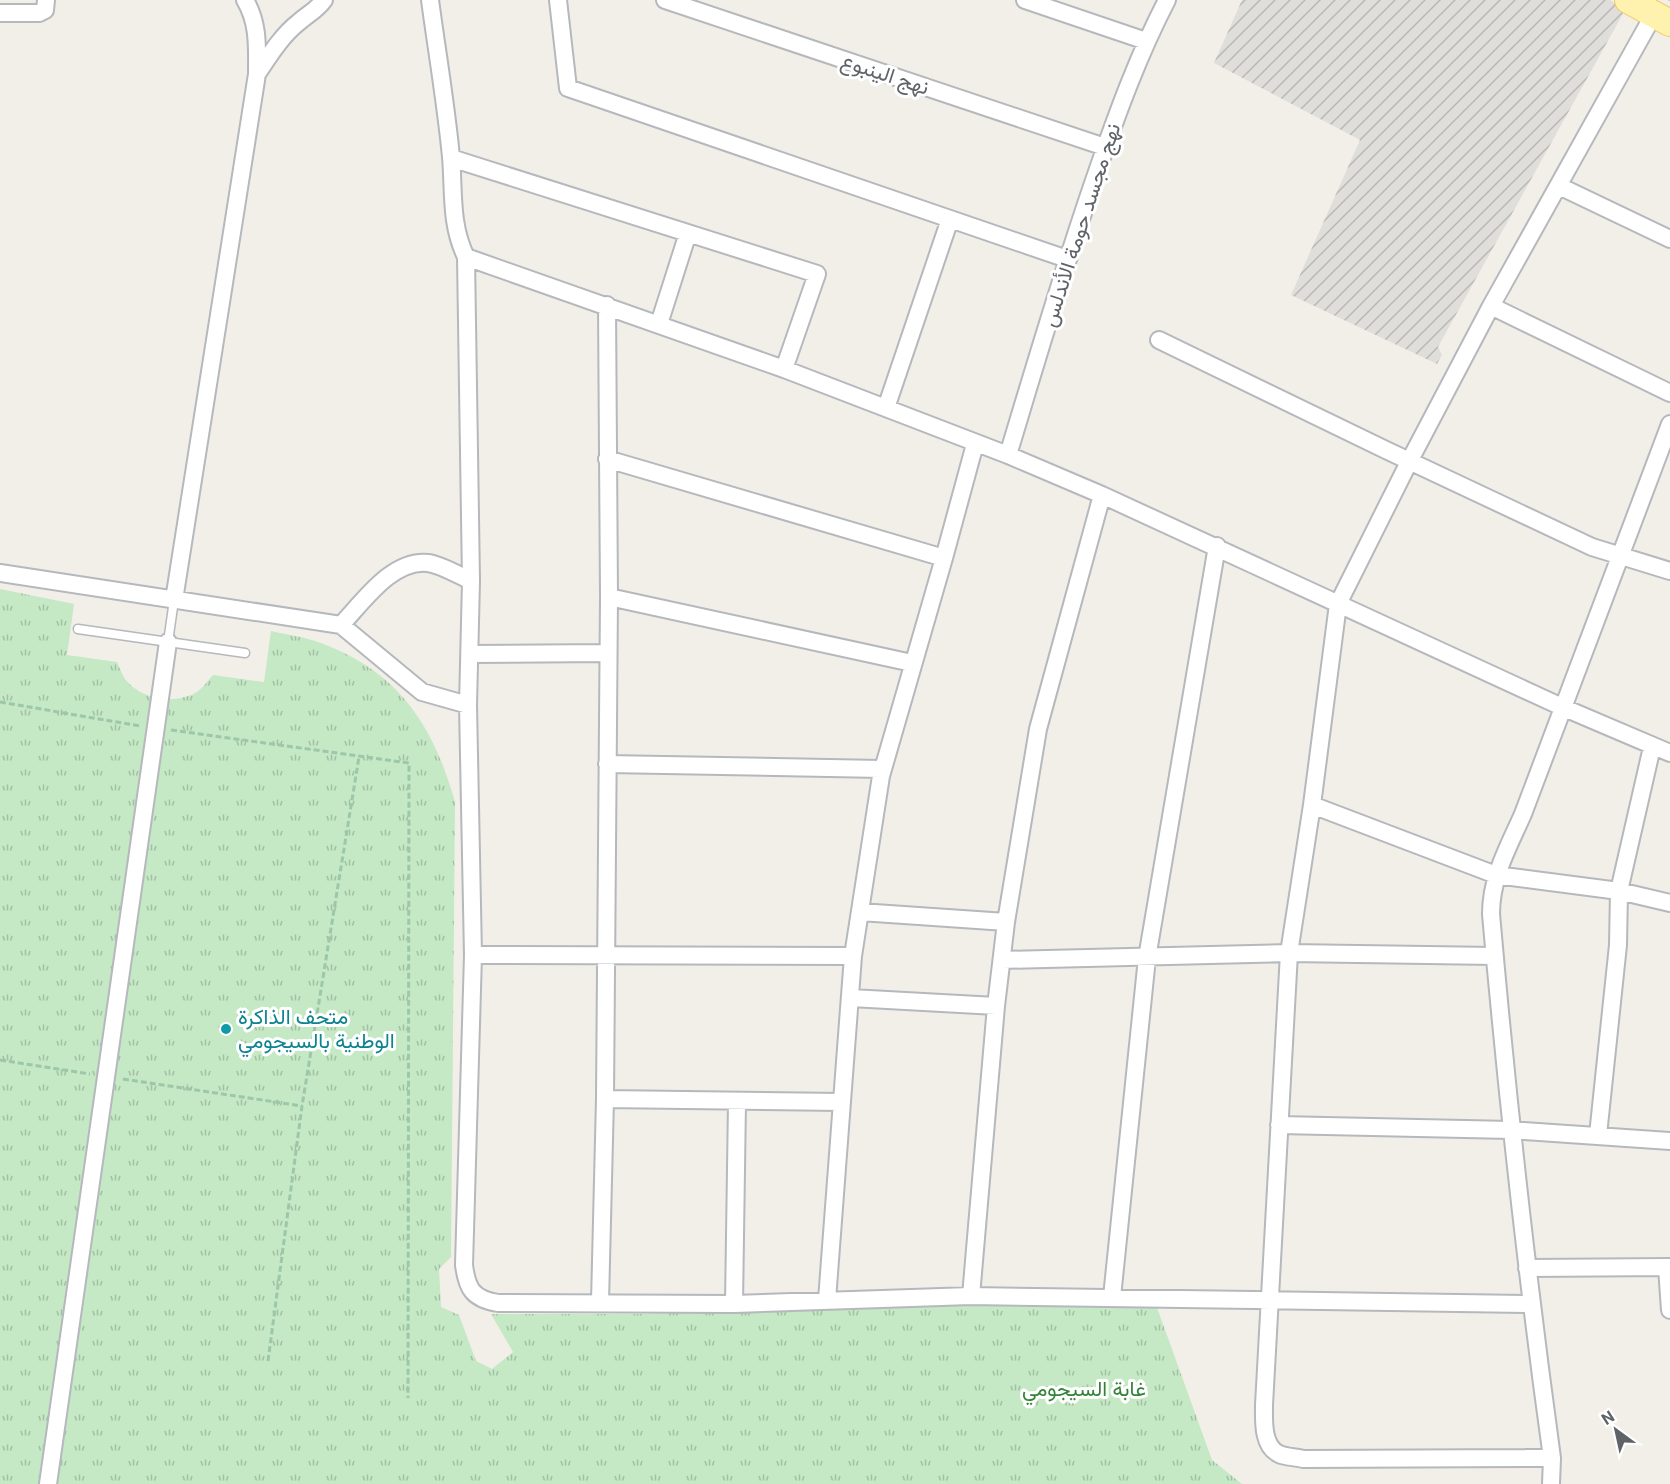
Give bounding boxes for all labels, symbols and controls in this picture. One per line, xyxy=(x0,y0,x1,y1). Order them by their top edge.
street label: نهج الينبوع xyxy=(837,48,932,101)
street label: نهج مجسد حومة الأندلس xyxy=(1037,120,1127,330)
place label: متحف الذاكرة الوطنية بالسيجومي xyxy=(238,1005,395,1058)
marker: متحف الذاكرة الوطنية بالسيجومي xyxy=(219,1022,233,1036)
park label: غابة السيجومي xyxy=(1022,1377,1146,1406)
north arrow xyxy=(1586,1400,1646,1460)
text: N xyxy=(1598,1407,1618,1429)

